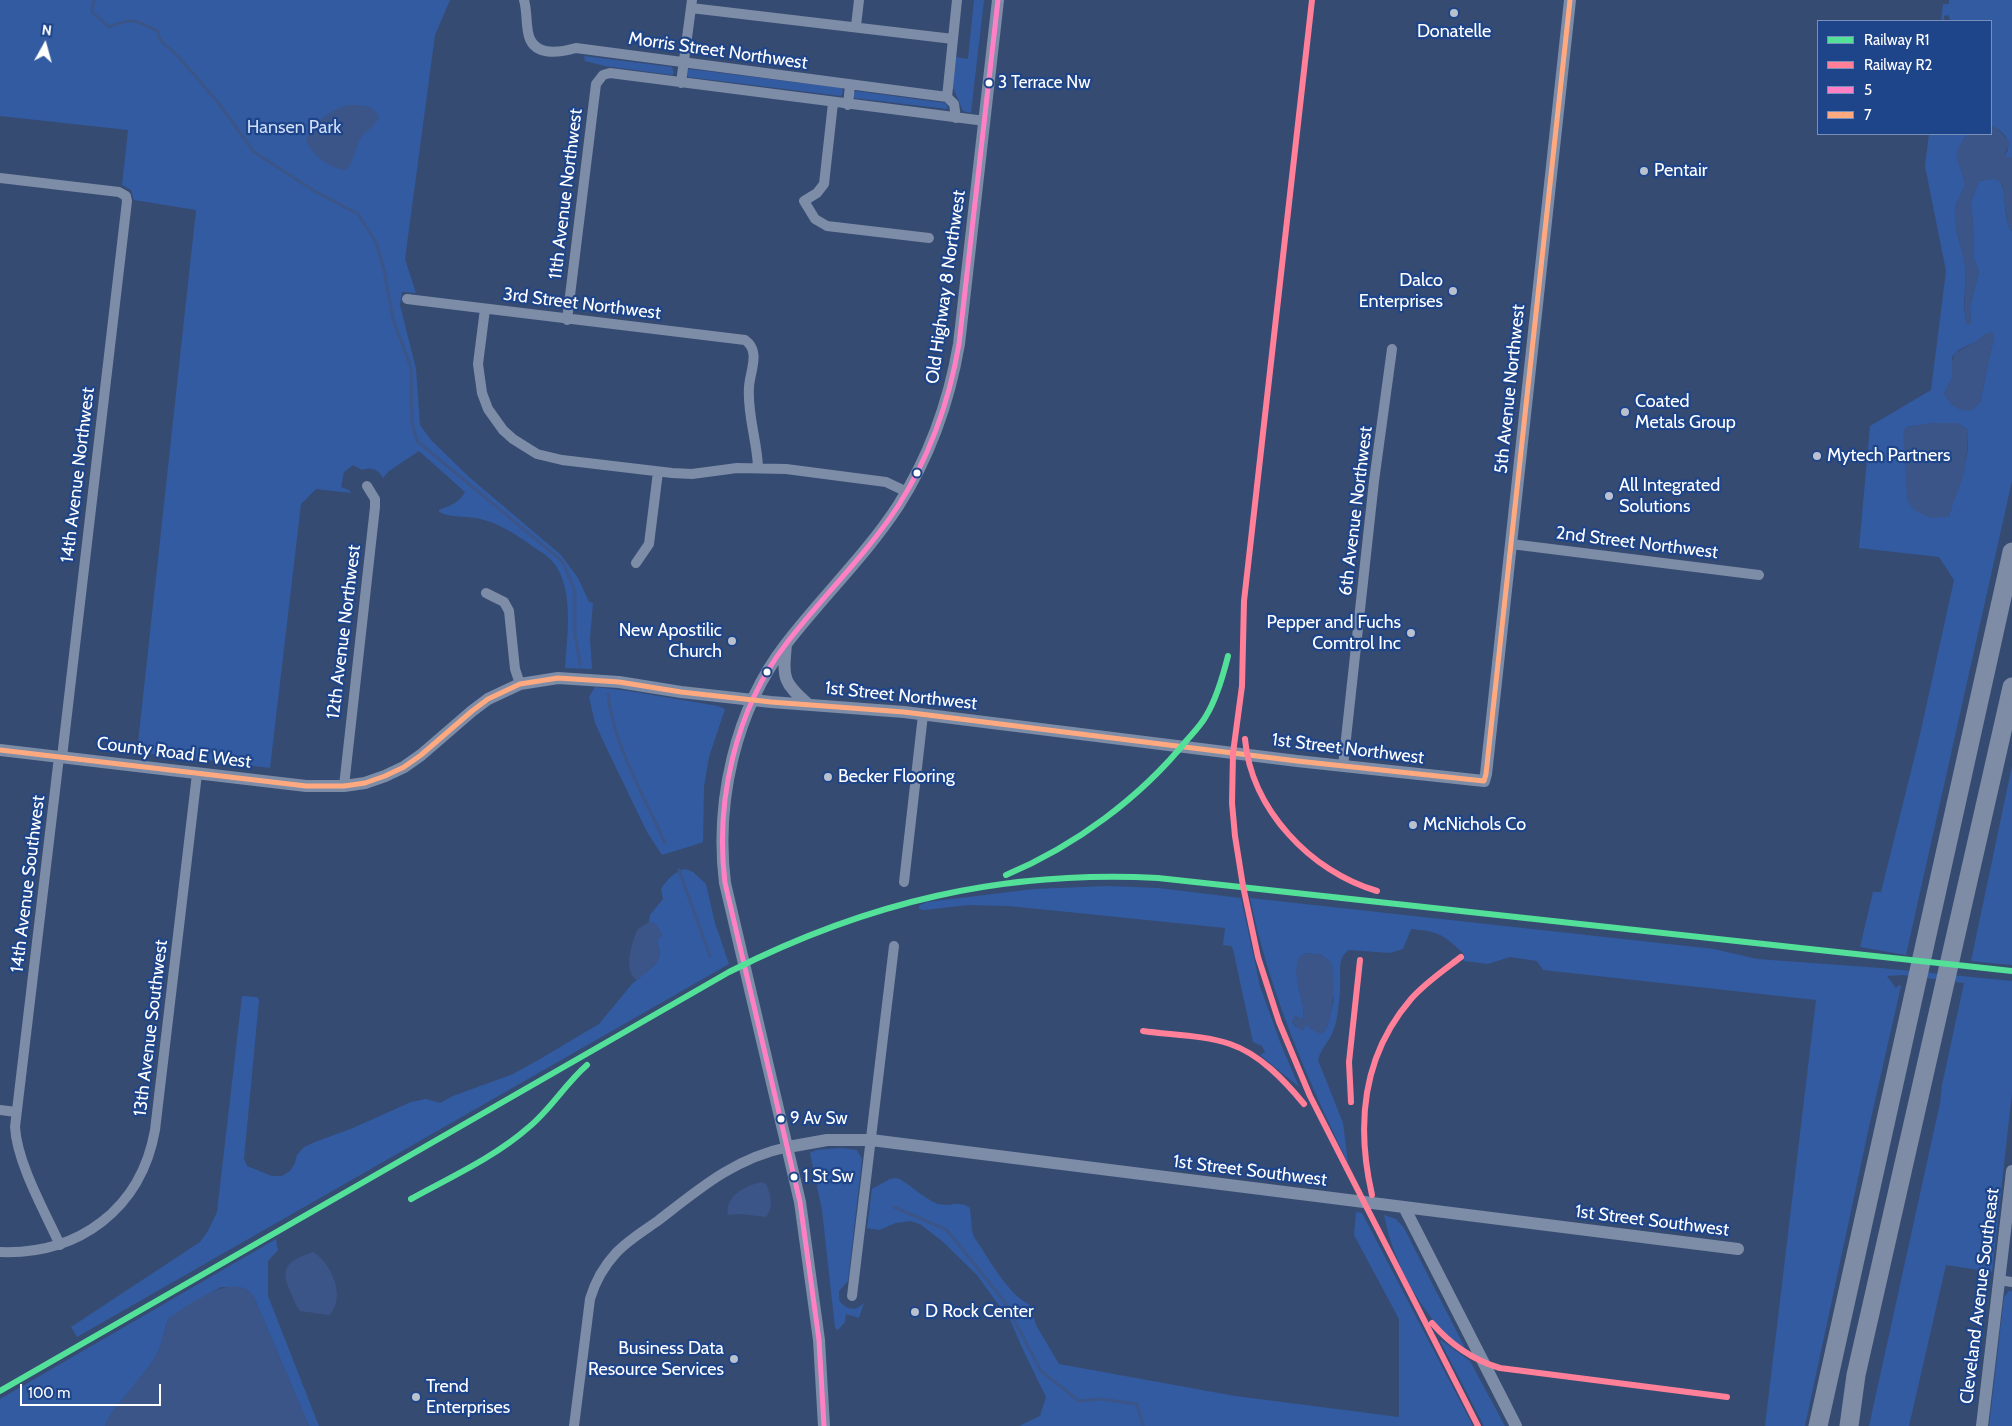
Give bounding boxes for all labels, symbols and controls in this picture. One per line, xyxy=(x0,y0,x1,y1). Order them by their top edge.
marker: Donatelle xyxy=(1448,7,1460,19)
north arrow xyxy=(20,20,70,70)
legend xyxy=(1817,20,1992,135)
text: N xyxy=(41,21,53,40)
place label: Donatelle xyxy=(1417,21,1491,43)
street label: Morris Street Northwest xyxy=(627,28,809,74)
text: Railway R1 xyxy=(1864,31,1929,49)
text: Railway R2 xyxy=(1864,56,1932,74)
place label: 3 Terrace Nw xyxy=(998,73,1091,93)
marker: 3 Terrace Nw xyxy=(984,78,994,88)
text: 5 xyxy=(1864,81,1872,99)
text: 7 xyxy=(1864,106,1872,124)
street label: 11th Avenue Northwest xyxy=(545,107,587,281)
park label: Hansen Park xyxy=(247,117,341,139)
place label: Pentair xyxy=(1654,160,1707,182)
marker: Pentair xyxy=(1638,165,1650,177)
street label: Old Highway 8 Northwest xyxy=(922,189,970,385)
place label: Dalco Enterprises xyxy=(1359,270,1443,312)
street label: 3rd Street Northwest xyxy=(502,284,662,324)
marker: Dalco Enterprises xyxy=(1447,285,1459,297)
street label: 5th Avenue Northwest xyxy=(1490,303,1530,475)
street label: 14th Avenue Northwest xyxy=(57,386,99,564)
place label: Coated Metals Group xyxy=(1635,391,1736,434)
marker: Coated Metals Group xyxy=(1619,406,1631,418)
street label: 6th Avenue Northwest xyxy=(1335,425,1377,597)
place label: Mytech Partners xyxy=(1827,445,1950,467)
marker: Mytech Partners xyxy=(1811,450,1823,462)
unlabelled marker xyxy=(912,468,922,478)
place label: All Integrated Solutions xyxy=(1619,475,1720,518)
marker: All Integrated Solutions xyxy=(1603,490,1615,502)
street label: 2nd Street Northwest xyxy=(1555,522,1719,564)
street label: 12th Avenue Northwest xyxy=(323,543,365,721)
place label: Pepper and Fuchs Comtrol Inc xyxy=(1266,612,1401,654)
place label: New Apostilic Church xyxy=(619,620,722,662)
marker: Pepper and Fuchs Comtrol Inc xyxy=(1405,627,1417,639)
marker: New Apostilic Church xyxy=(726,635,738,647)
unlabelled marker xyxy=(762,667,772,677)
street label: 1st Street Northwest xyxy=(824,677,978,715)
street label: 1st Street Northwest xyxy=(1271,729,1425,769)
street label: County Road E West xyxy=(96,733,252,773)
place label: Becker Flooring xyxy=(838,766,955,788)
marker: Becker Flooring xyxy=(822,771,834,783)
street label: 14th Avenue Southwest xyxy=(6,794,50,974)
place label: McNichols Co xyxy=(1423,814,1526,836)
marker: McNichols Co xyxy=(1407,819,1419,831)
street label: 13th Avenue Southwest xyxy=(129,938,173,1118)
place label: 9 Av Sw xyxy=(790,1109,848,1129)
marker: 9 Av Sw xyxy=(776,1114,786,1124)
street label: 1st Street Southwest xyxy=(1172,1151,1328,1191)
place label: 1 St Sw xyxy=(803,1167,854,1187)
marker: 1 St Sw xyxy=(789,1172,799,1182)
street label: Cleveland Avenue Southeast xyxy=(1956,1187,2004,1405)
street label: 1st Street Southwest xyxy=(1574,1201,1730,1241)
place label: D Rock Center xyxy=(925,1301,1034,1323)
marker: D Rock Center xyxy=(909,1306,921,1318)
place label: Business Data Resource Services xyxy=(588,1338,724,1380)
marker: Business Data Resource Services xyxy=(728,1353,740,1365)
scale bar xyxy=(22,1374,164,1406)
place label: Trend Enterprises xyxy=(426,1376,510,1418)
text: 100 m xyxy=(28,1384,70,1402)
marker: Trend Enterprises xyxy=(410,1391,422,1403)

